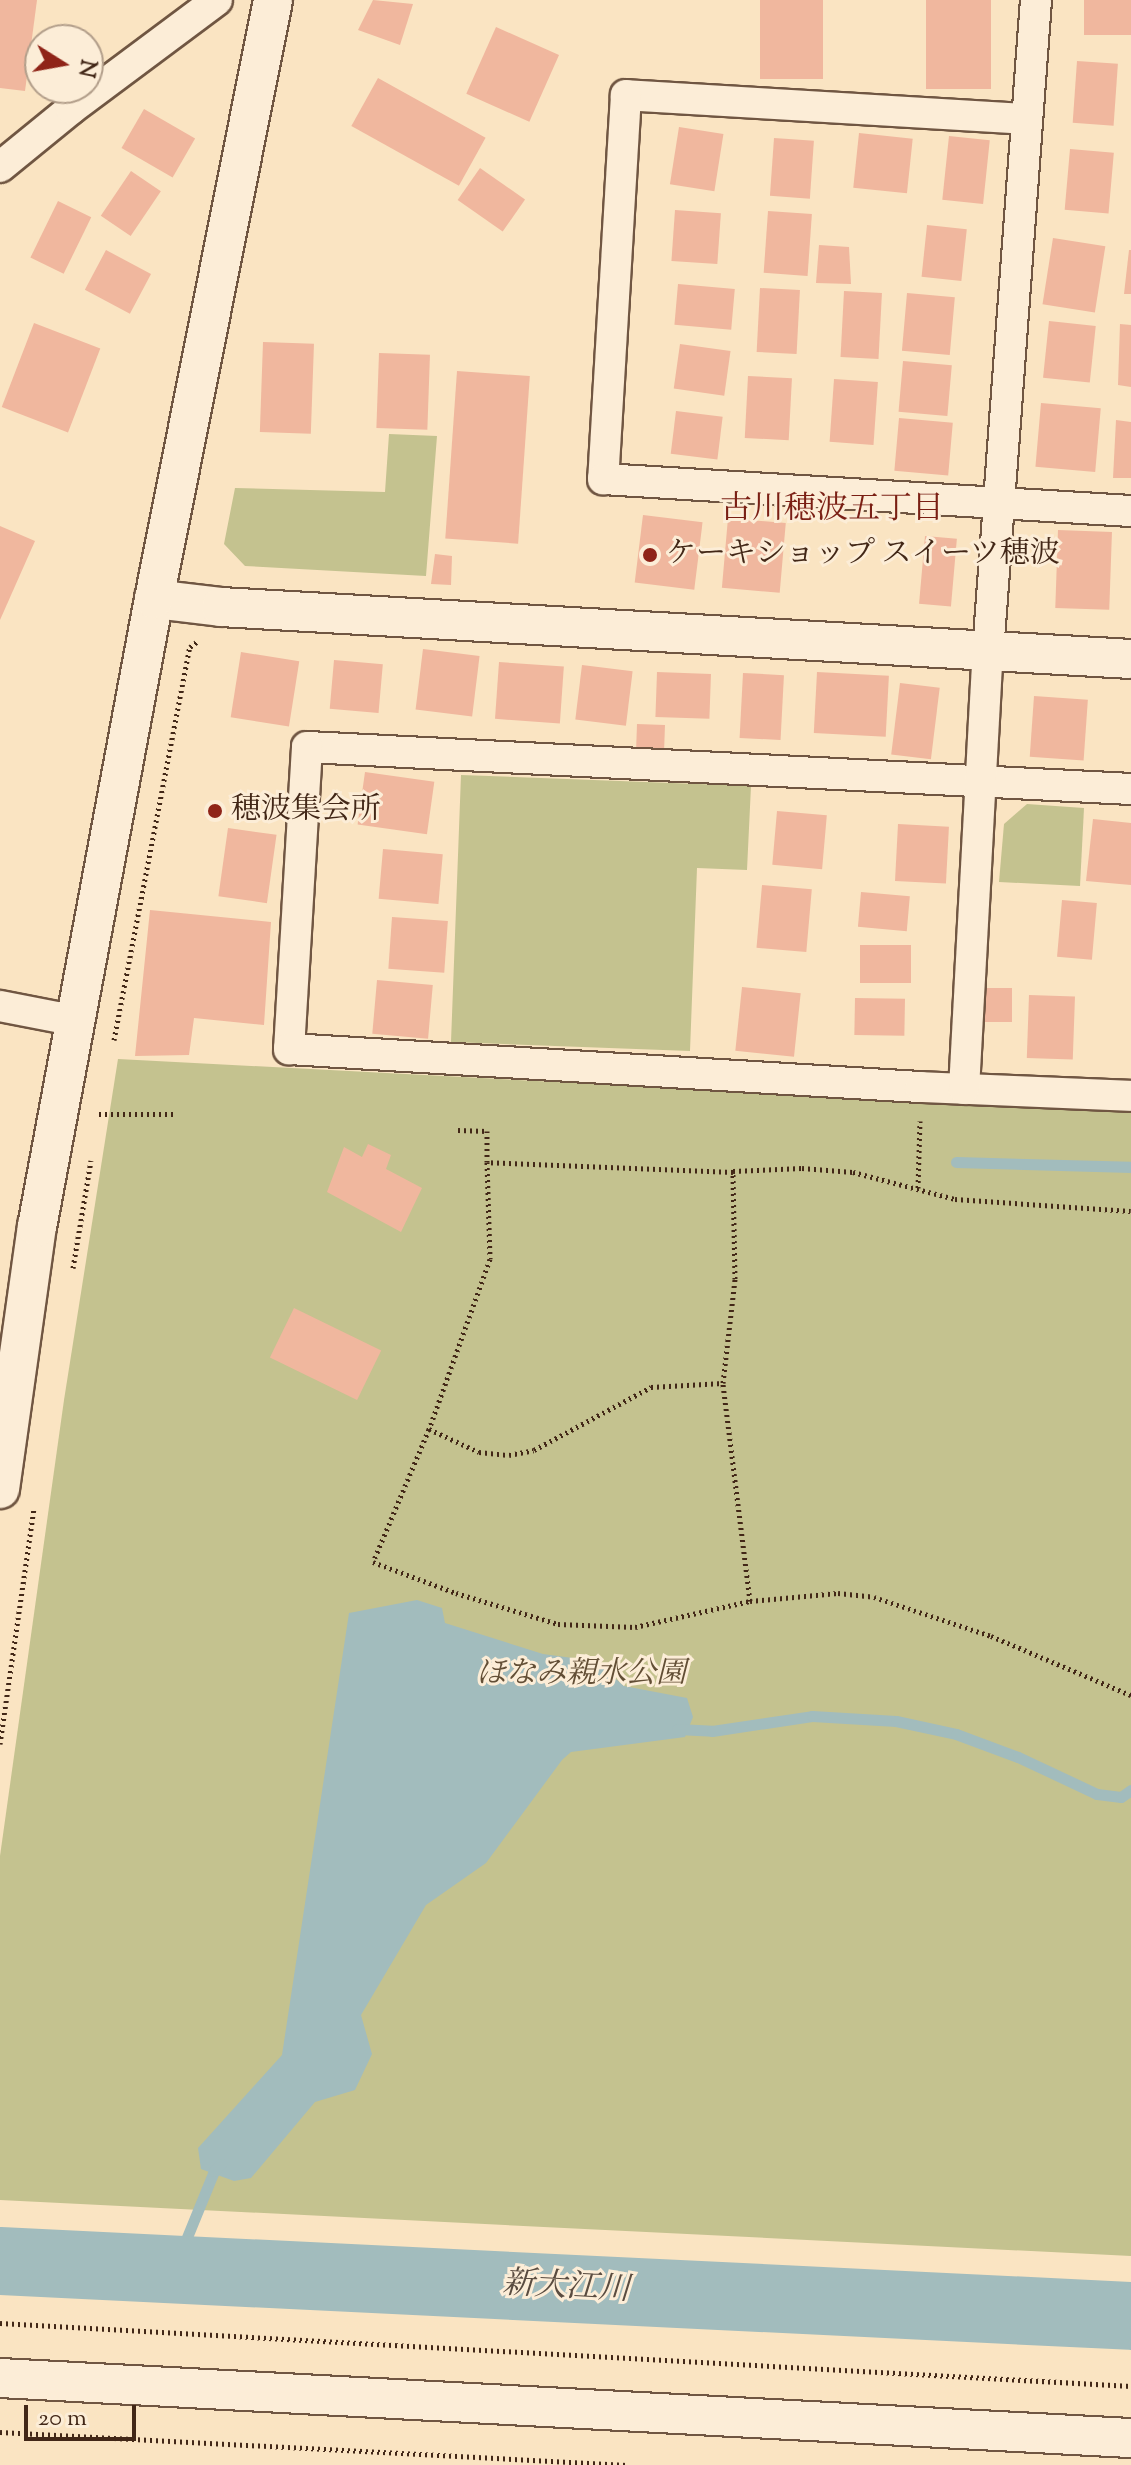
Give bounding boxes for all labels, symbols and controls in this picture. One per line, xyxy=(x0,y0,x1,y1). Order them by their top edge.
north arrow xyxy=(24,24,104,104)
text: N xyxy=(68,57,103,80)
district label: 古川穂波五丁目 xyxy=(720,491,944,529)
place label: ケーキショップ スイーツ穂波 xyxy=(666,537,1062,573)
marker: ケーキショップ スイーツ穂波 xyxy=(641,546,659,564)
place label: 穂波集会所 xyxy=(231,793,381,829)
marker: 穂波集会所 xyxy=(206,802,224,820)
park label: ほなみ親水公園 xyxy=(476,1657,686,1693)
water label: 新大江川 xyxy=(501,2265,631,2311)
scale bar xyxy=(28,2389,140,2439)
text: 20 m xyxy=(38,2402,87,2436)

